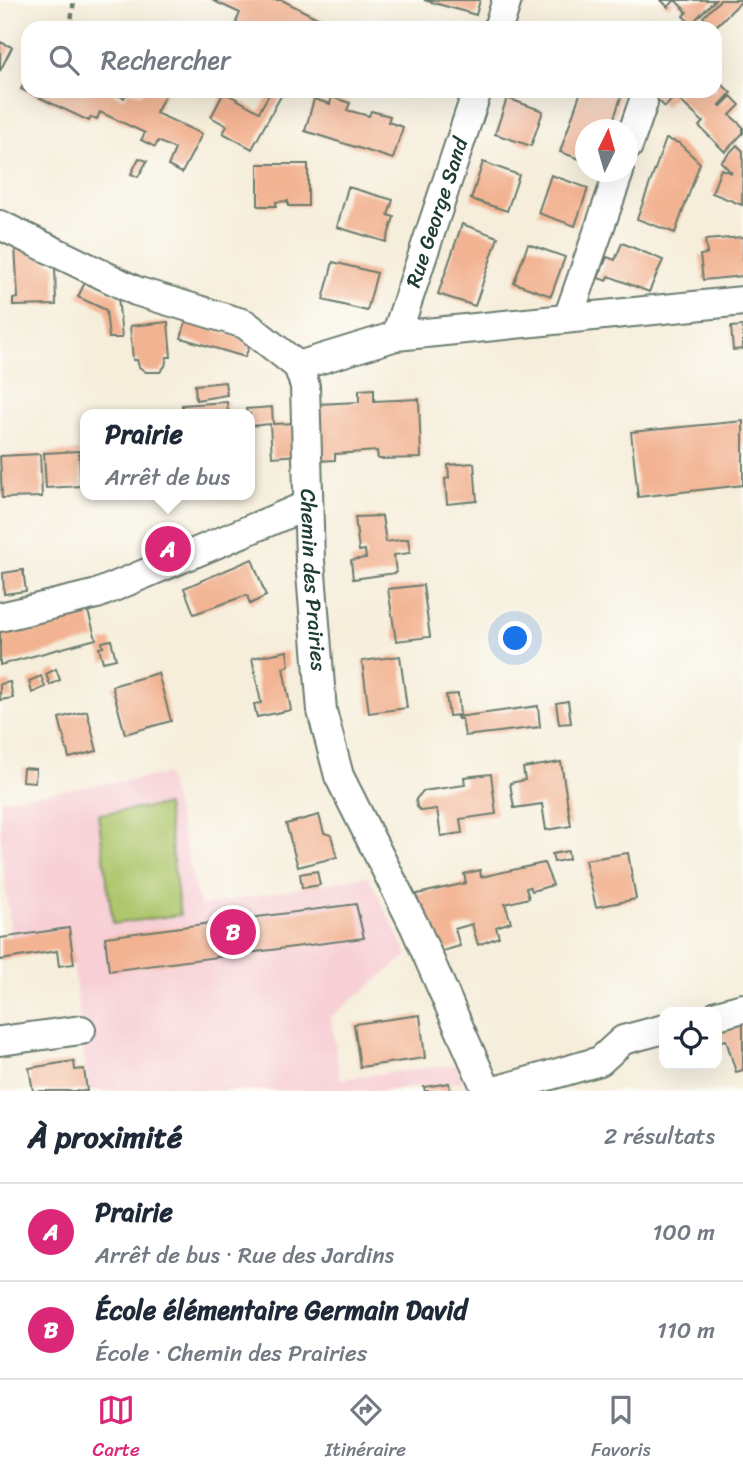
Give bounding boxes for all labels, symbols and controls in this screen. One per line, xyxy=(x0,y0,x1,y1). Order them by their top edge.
search box xyxy=(21,21,722,98)
text: Rechercher xyxy=(101,37,231,83)
icon: search xyxy=(45,41,83,79)
north arrow xyxy=(575,119,638,182)
street label: Rue George Sand xyxy=(394,131,480,293)
popup xyxy=(80,409,255,500)
text: Prairie xyxy=(105,411,183,457)
text: Arrêt de bus xyxy=(105,457,230,498)
street label: Chemin des Prairies xyxy=(289,488,338,673)
pin: A xyxy=(145,523,191,575)
your location xyxy=(498,621,532,655)
pin: B xyxy=(210,906,256,958)
map controls xyxy=(659,1007,722,1070)
button: locate xyxy=(659,1007,722,1070)
text: À proximité xyxy=(28,1110,182,1164)
text: 2 résultats xyxy=(604,1116,715,1157)
text: Prairie xyxy=(95,1189,173,1235)
text: A xyxy=(43,1212,59,1253)
text: 100 m xyxy=(652,1212,715,1253)
text: Arrêt de bus · Rue des Jardins xyxy=(95,1235,394,1276)
text: École élémentaire Germain David xyxy=(95,1287,467,1333)
text: B xyxy=(44,1310,58,1351)
text: 110 m xyxy=(657,1310,715,1351)
text: École · Chemin des Prairies xyxy=(95,1333,367,1374)
tab: Carte xyxy=(93,1391,140,1466)
tab: Itinéraire xyxy=(325,1391,406,1466)
tab: Favoris xyxy=(591,1391,650,1466)

